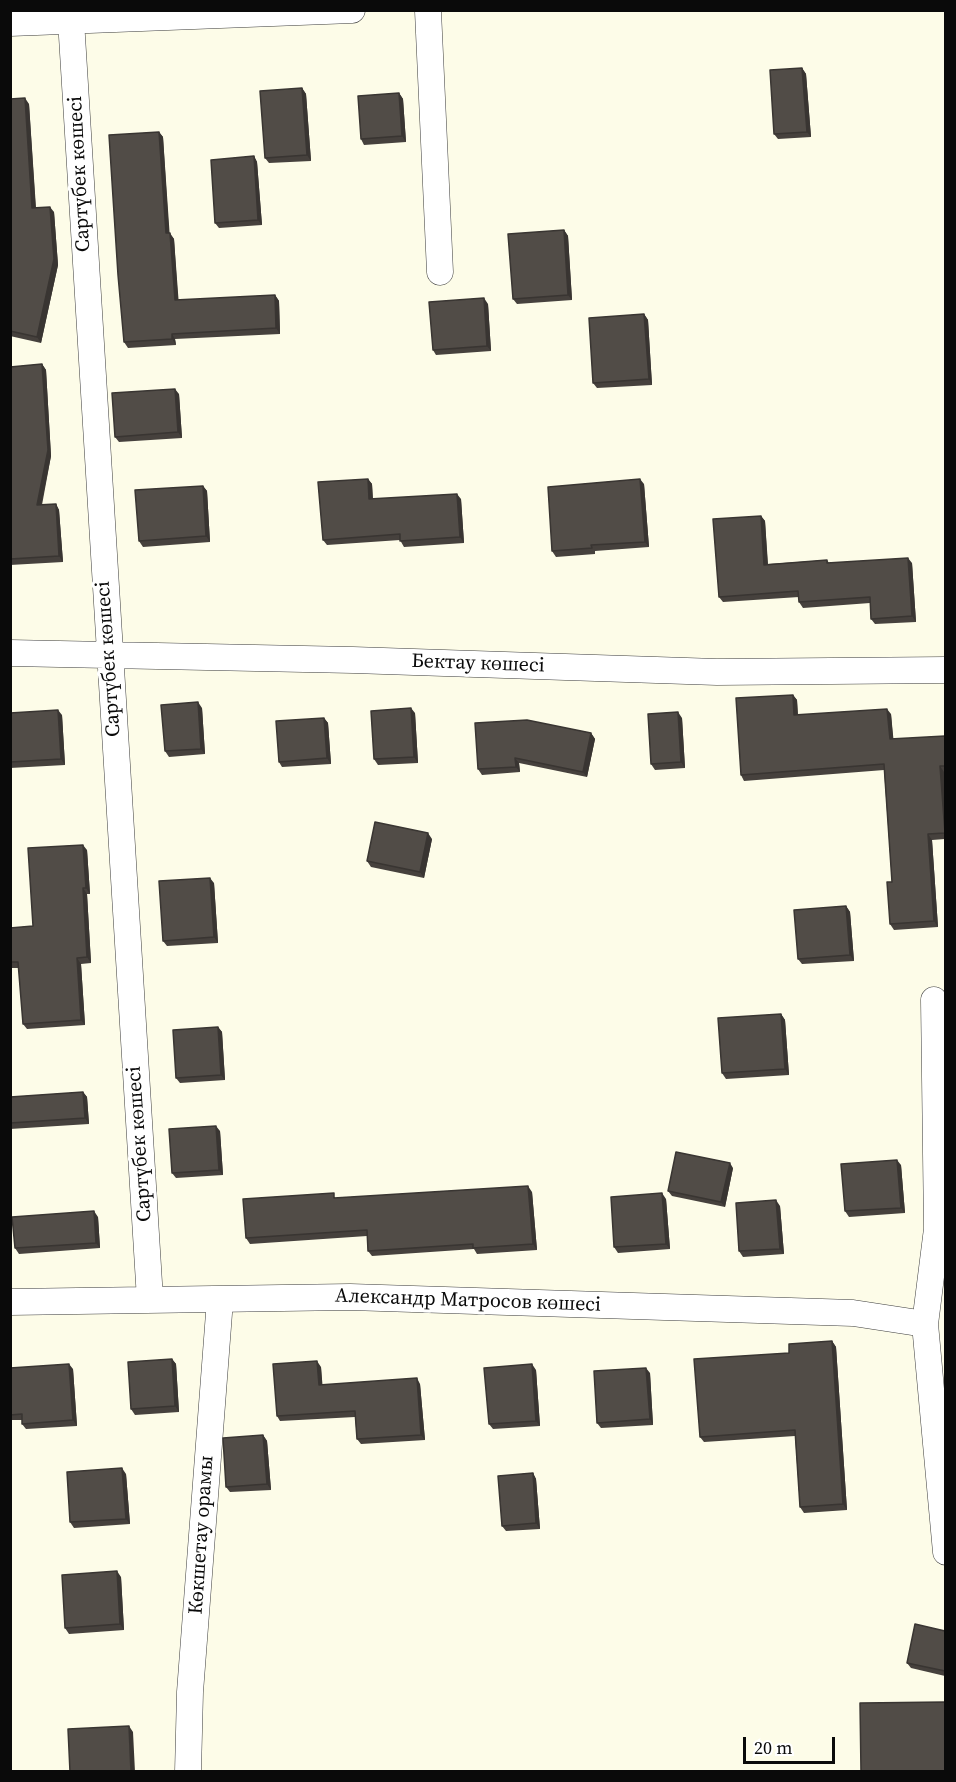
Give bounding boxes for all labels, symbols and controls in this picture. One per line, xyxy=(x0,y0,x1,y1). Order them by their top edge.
street label: Сартүбек көшесі xyxy=(64,95,96,253)
street label: Сартүбек көшесі xyxy=(92,580,126,738)
street label: Бектау көшесі xyxy=(411,650,545,678)
street label: Сартүбек көшесі xyxy=(123,1065,157,1223)
street label: Александр Матросов көшесі xyxy=(335,1284,601,1318)
street label: Көкшетау орамы xyxy=(184,1455,220,1615)
scale bar xyxy=(746,1725,838,1763)
text: 20 m xyxy=(754,1735,792,1760)

